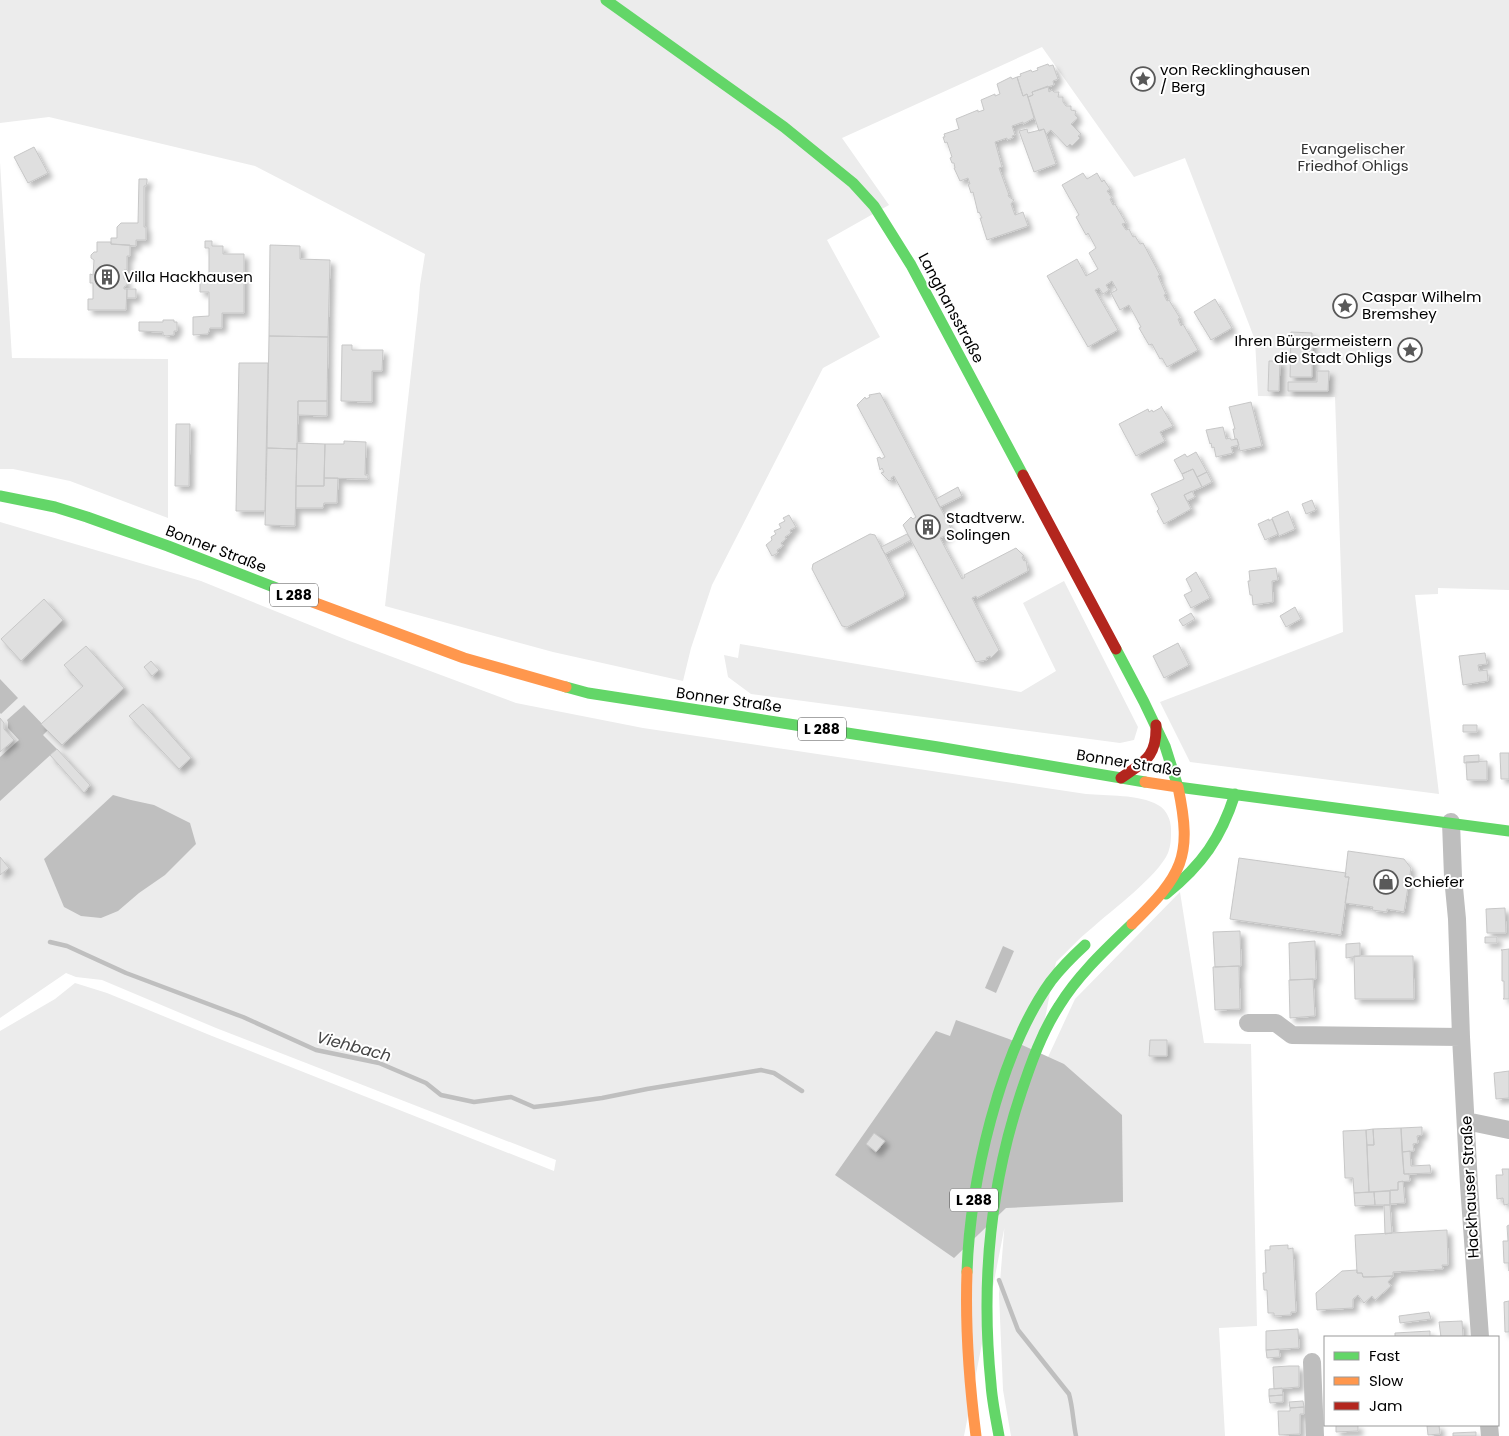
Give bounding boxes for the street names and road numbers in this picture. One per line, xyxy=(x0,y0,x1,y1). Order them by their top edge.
street label: Langhansstraße xyxy=(914,249,989,367)
street label: Bonner Straße xyxy=(163,520,270,577)
road number: L 288 xyxy=(270,584,318,606)
street label: Bonner Straße xyxy=(675,682,783,717)
road number: L 288 xyxy=(798,718,846,741)
street label: Bonner Straße xyxy=(1075,744,1183,781)
street label: Hackhauser Straße xyxy=(1455,1115,1484,1259)
road number: L 288 xyxy=(950,1188,998,1212)

